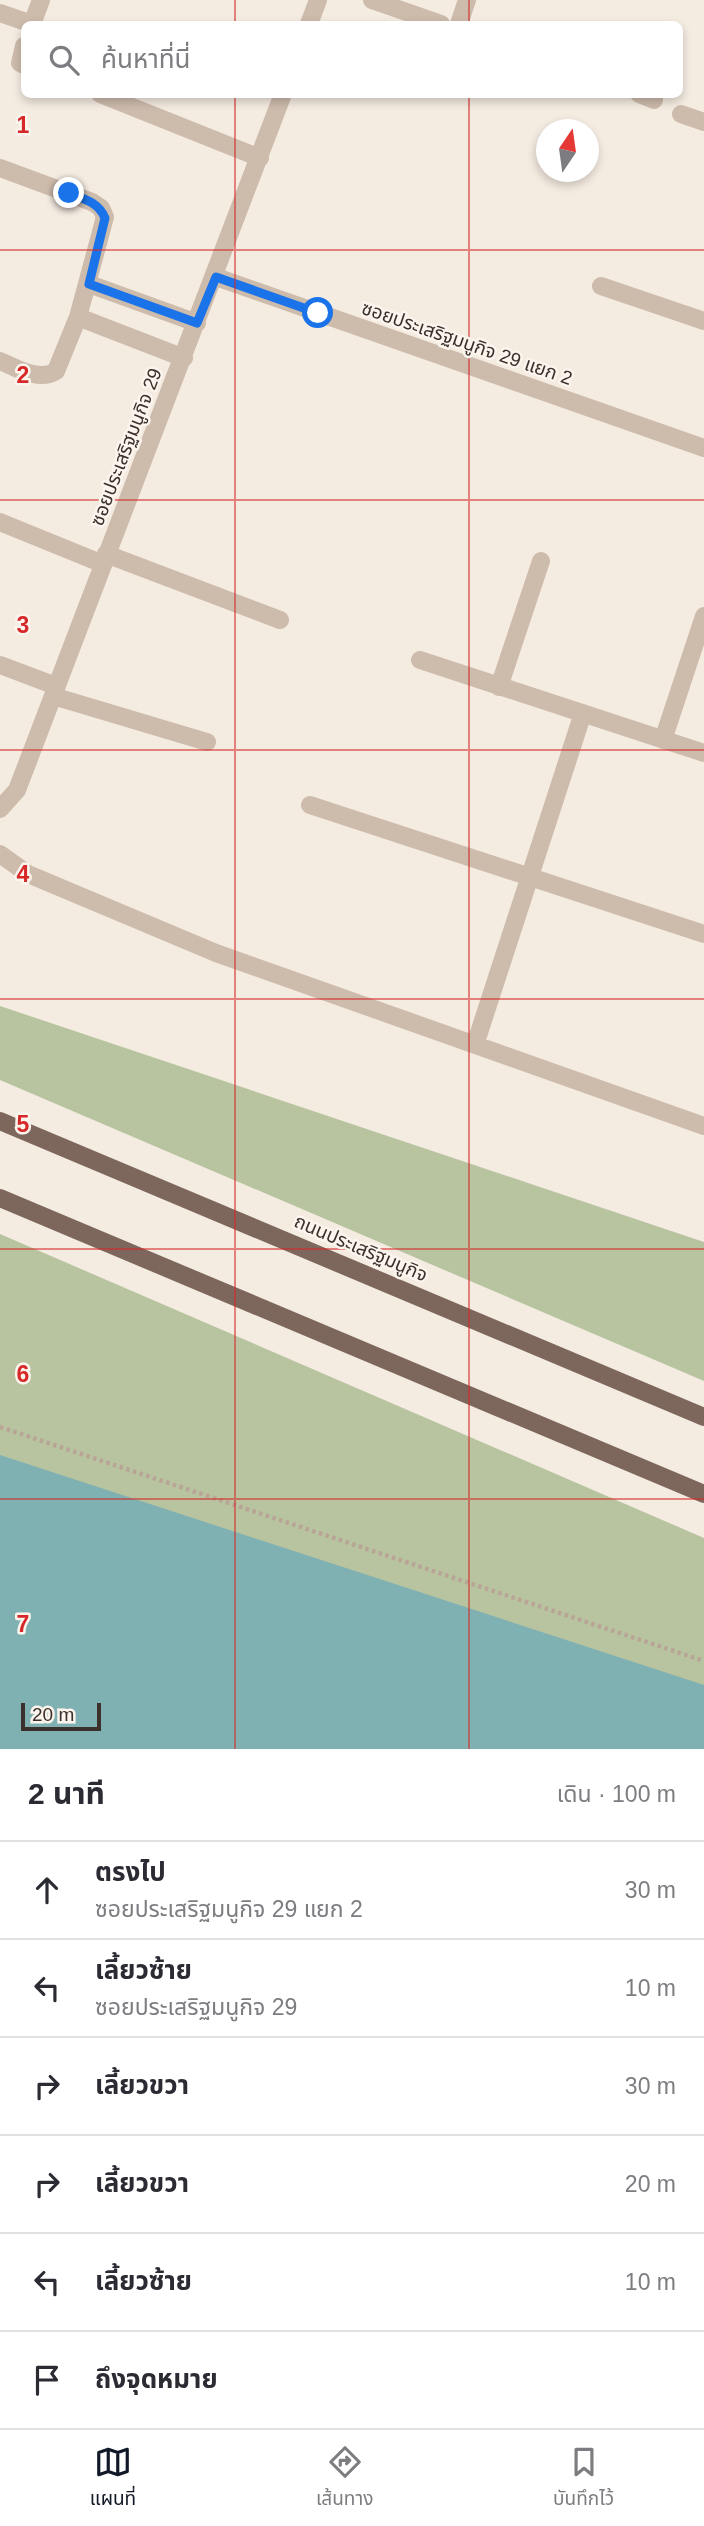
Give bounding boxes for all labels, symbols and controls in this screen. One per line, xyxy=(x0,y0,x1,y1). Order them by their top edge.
search box xyxy=(21,21,683,98)
icon: search xyxy=(45,41,83,79)
text: ค้นหาที่นี่ xyxy=(101,44,191,74)
text: 1 xyxy=(17,112,30,138)
north arrow xyxy=(536,119,599,182)
route end xyxy=(53,177,84,208)
route start xyxy=(302,297,333,328)
street label: ซอยประเสริฐมนูกิจ 29 แยก 2 xyxy=(358,297,575,391)
text: 2 xyxy=(17,362,29,388)
street label: ซอยประเสริฐมนูกิจ 29 xyxy=(86,365,168,529)
text: 3 xyxy=(17,612,29,638)
text: 4 xyxy=(17,861,30,887)
text: 5 xyxy=(17,1111,30,1137)
street label: ถนนประเสริฐมนูกิจ xyxy=(290,1210,431,1287)
text: 6 xyxy=(17,1361,29,1387)
text: 7 xyxy=(17,1611,29,1637)
scale bar xyxy=(21,1700,102,1732)
text: 20 m xyxy=(32,1704,74,1725)
text: 2 นาที xyxy=(28,1777,105,1810)
text: เดิน · 100 m xyxy=(557,1781,676,1807)
text: ตรงไป xyxy=(95,1857,166,1887)
icon: ahead xyxy=(28,1871,66,1909)
text: 30 m xyxy=(625,1877,676,1903)
text: ซอยประเสริฐมนูกิจ 29 แยก 2 xyxy=(95,1896,363,1922)
text: เลี้ยวซ้าย xyxy=(95,1955,192,1985)
icon: left xyxy=(28,1969,66,2007)
text: 10 m xyxy=(625,1975,676,2001)
text: ซอยประเสริฐมนูกิจ 29 xyxy=(95,1994,297,2020)
icon: right xyxy=(28,2067,66,2105)
text: เลี้ยวขวา xyxy=(95,2070,189,2100)
text: 30 m xyxy=(625,2073,676,2099)
icon: right xyxy=(28,2165,66,2203)
text: เลี้ยวขวา xyxy=(95,2168,189,2198)
text: 20 m xyxy=(625,2171,676,2197)
icon: left xyxy=(28,2263,66,2301)
text: เลี้ยวซ้าย xyxy=(95,2266,192,2296)
text: 10 m xyxy=(625,2269,676,2295)
icon: arrive xyxy=(28,2361,66,2399)
text: ถึงจุดหมาย xyxy=(95,2364,218,2394)
tab: แผนที่ xyxy=(90,2443,136,2514)
tab: เส้นทาง xyxy=(316,2443,373,2514)
tab: บันทึกไว้ xyxy=(553,2443,614,2514)

